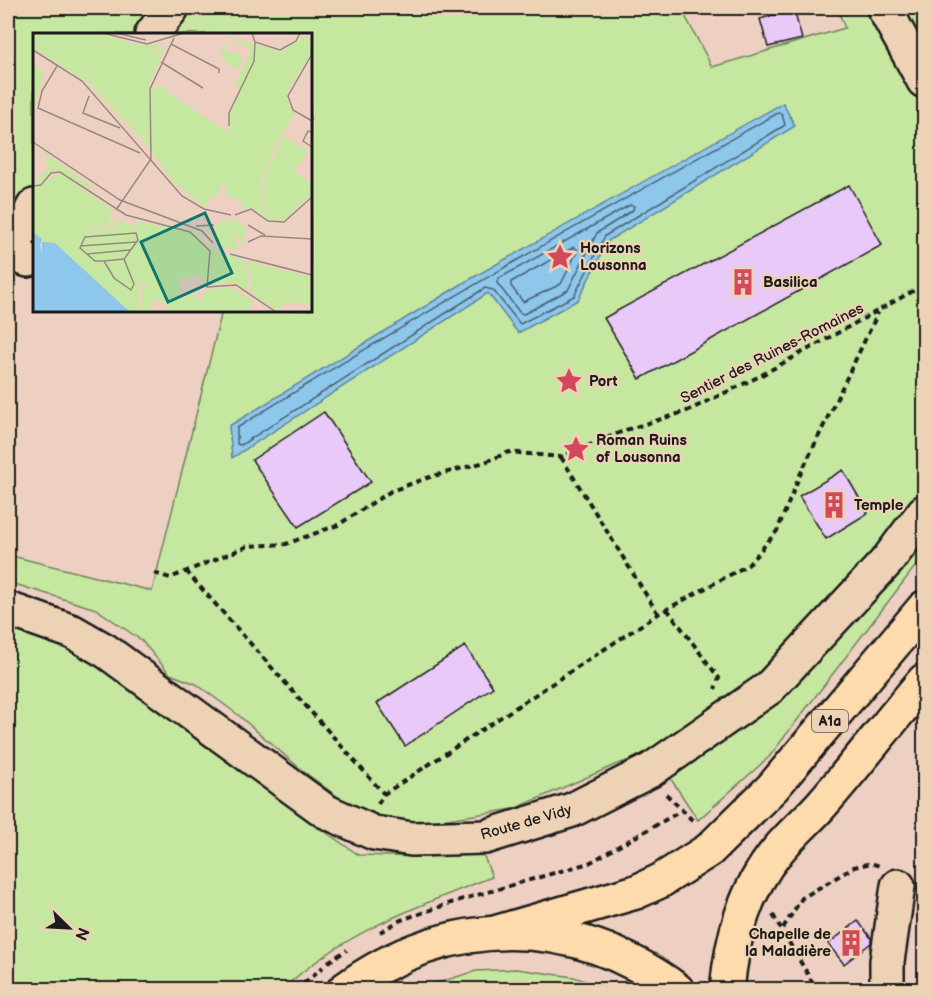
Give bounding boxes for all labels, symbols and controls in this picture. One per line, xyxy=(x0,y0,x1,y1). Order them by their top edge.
inset map xyxy=(33,33,312,312)
place label: Horizons Lousonna xyxy=(580,239,647,275)
place icon: Horizons Lousonna xyxy=(545,242,575,272)
building icon: Basilica xyxy=(728,267,758,297)
place label: Basilica xyxy=(763,273,818,292)
street label: Sentier des Ruines-Romaines xyxy=(677,299,868,408)
place icon: Port xyxy=(554,366,584,396)
place label: Port xyxy=(589,372,618,391)
place label: Roman Ruins of Lousonna xyxy=(596,431,687,467)
place icon: Roman Ruins of Lousonna xyxy=(561,434,591,464)
building icon: Temple xyxy=(819,490,849,520)
place label: Temple xyxy=(854,496,904,515)
road number: A1a xyxy=(812,710,848,732)
street label: Route de Vidy xyxy=(478,800,574,845)
north arrow xyxy=(39,898,99,958)
text: N xyxy=(70,924,92,943)
place label: Chapelle de la Maladière xyxy=(745,925,831,961)
building icon: Chapelle de la Maladière xyxy=(836,928,866,958)

